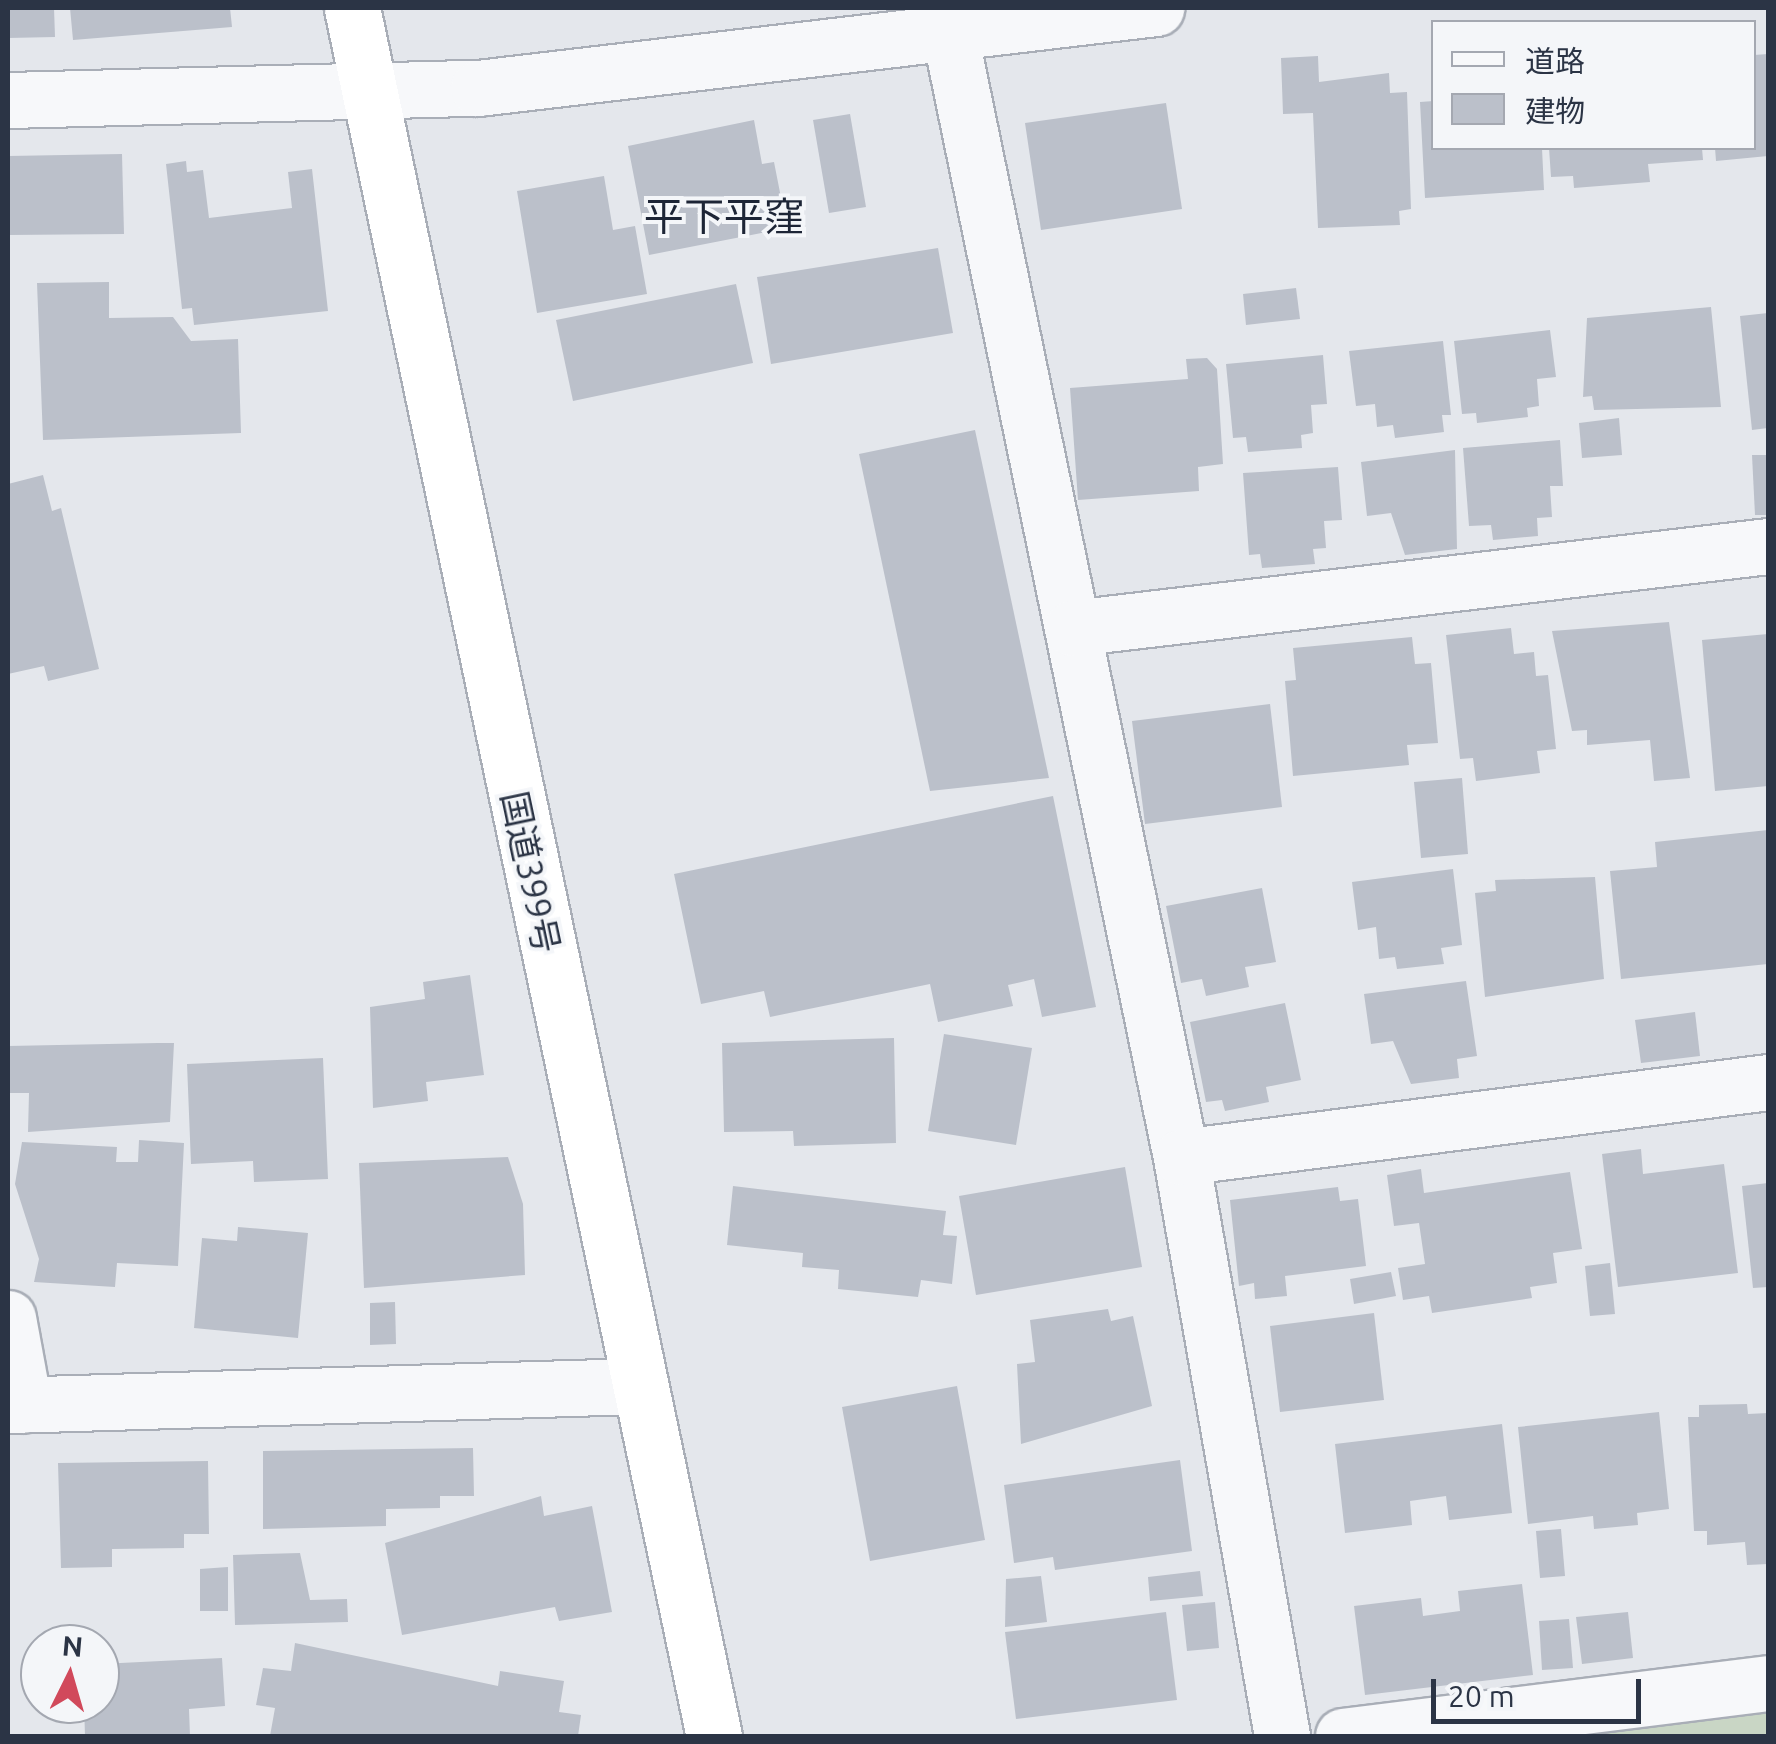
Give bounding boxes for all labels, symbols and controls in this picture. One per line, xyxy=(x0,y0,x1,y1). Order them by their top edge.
legend xyxy=(1431,20,1756,150)
text: 道路 xyxy=(1525,44,1585,78)
text: 建物 xyxy=(1525,94,1585,128)
district label: 平下平窪 xyxy=(644,193,804,241)
street label: 国道399号 xyxy=(493,787,569,957)
north arrow xyxy=(20,1624,120,1724)
text: N xyxy=(61,1629,84,1662)
scale bar xyxy=(1436,1659,1646,1721)
text: 20 m xyxy=(1448,1679,1515,1713)

